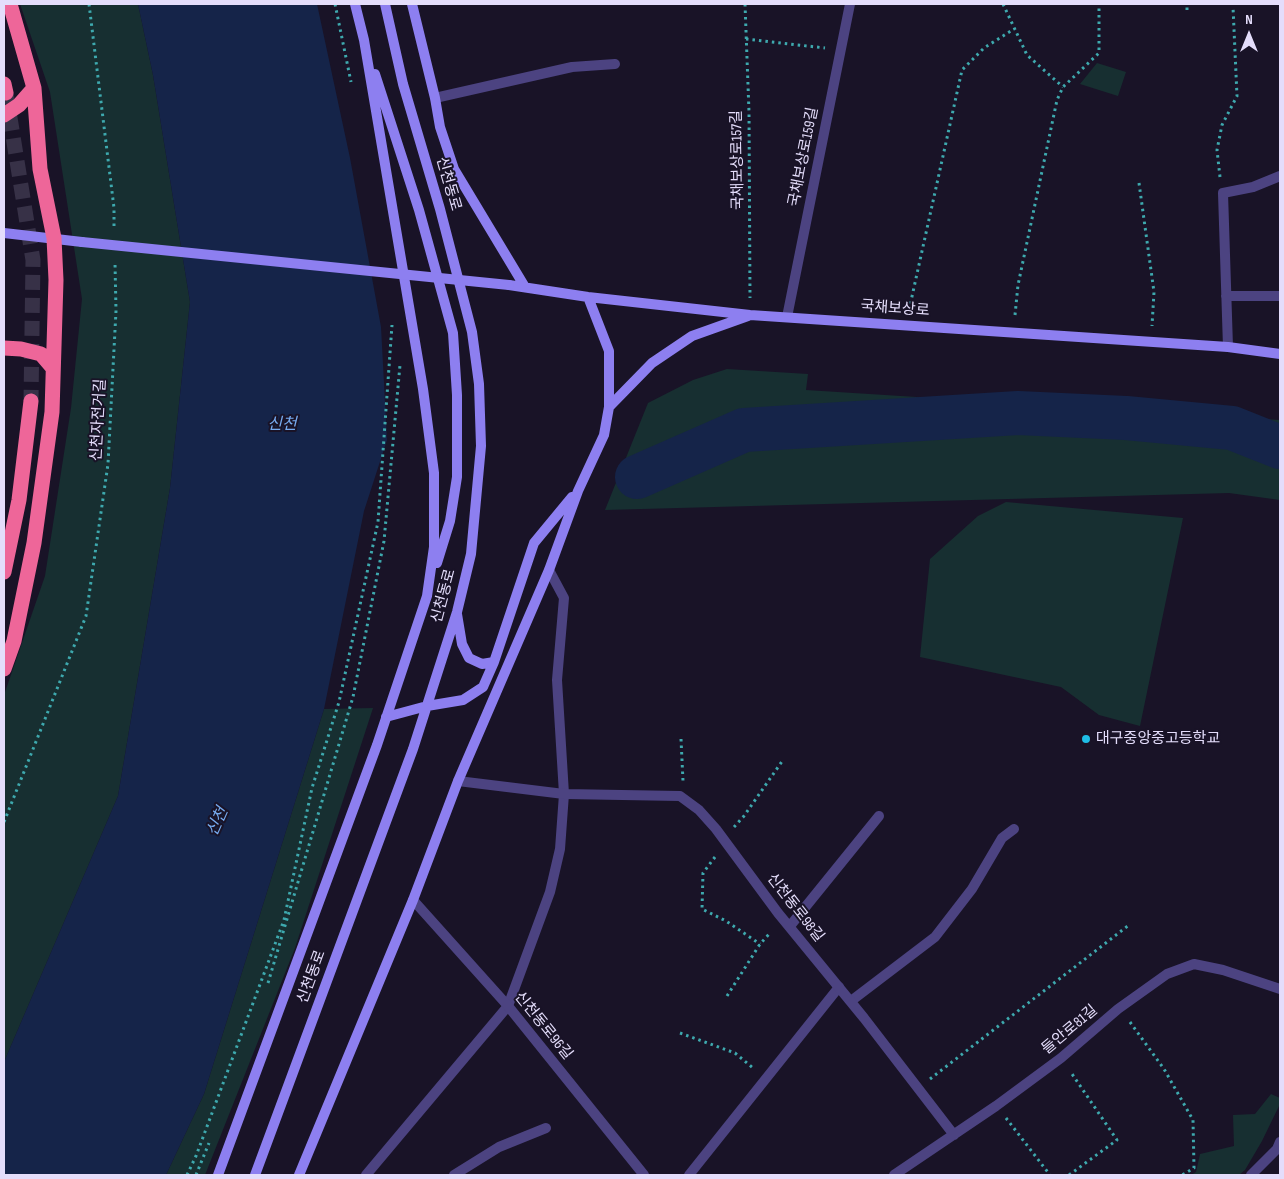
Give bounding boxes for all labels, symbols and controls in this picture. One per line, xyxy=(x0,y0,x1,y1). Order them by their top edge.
north arrow xyxy=(1224,10,1274,60)
text: N xyxy=(1245,11,1253,28)
street label: 국채보상로159길 xyxy=(786,106,822,208)
street label: 국채보상로157길 xyxy=(728,110,748,210)
street label: 신천동로 xyxy=(432,155,464,213)
street label: 국채보상로 xyxy=(860,298,930,320)
street label: 신천자전거길 xyxy=(88,378,110,462)
water label: 신천 xyxy=(267,415,297,435)
street label: 신천동로 xyxy=(428,567,460,625)
place label: 대구중앙중고등학교 xyxy=(1096,730,1220,748)
marker: 대구중앙중고등학교 xyxy=(1080,733,1092,745)
water label: 신천 xyxy=(203,805,233,839)
street label: 신천동로98길 xyxy=(763,870,827,946)
street label: 신천동로 xyxy=(294,948,330,1006)
street label: 신천동로96길 xyxy=(510,988,576,1064)
street label: 들안로81길 xyxy=(1039,1002,1101,1058)

